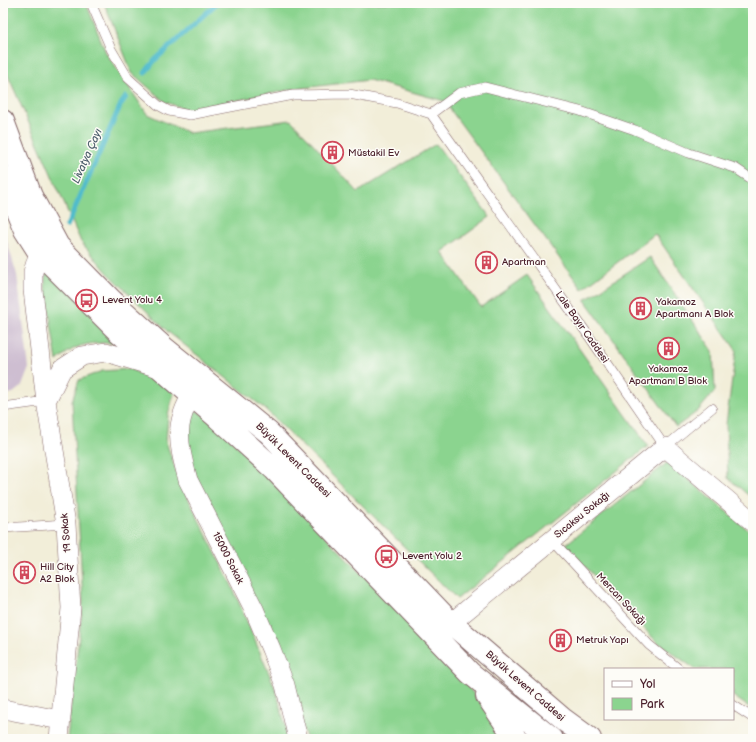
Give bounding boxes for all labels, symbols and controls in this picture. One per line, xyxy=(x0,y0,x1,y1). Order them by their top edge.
water label: Livatya Çayı xyxy=(69,126,105,185)
building icon: Müstakil Ev xyxy=(320,140,346,166)
place label: Müstakil Ev xyxy=(348,147,399,159)
building icon: Apartman xyxy=(473,249,499,275)
place label: Apartman xyxy=(502,256,546,268)
bus stop icon: Levent Yolu 4 xyxy=(74,287,100,313)
street label: Lale Bayır Caddesi xyxy=(553,289,611,365)
place label: Levent Yolu 4 xyxy=(102,294,162,306)
building icon: Yakamoz Apartmanı A Blok xyxy=(628,295,654,321)
place label: Yakamoz Apartmanı A Blok xyxy=(655,296,733,320)
building icon: Yakamoz Apartmanı B Blok xyxy=(655,336,681,362)
place label: Yakamoz Apartmanı B Blok xyxy=(629,363,707,387)
street label: Büyük Levent Caddesi xyxy=(253,420,333,500)
street label: Sıcaksu Sokağı xyxy=(552,489,612,541)
street label: 19 Sokak xyxy=(58,513,74,553)
street label: 15000 Sokak xyxy=(210,530,246,586)
bus stop icon: Levent Yolu 2 xyxy=(374,543,400,569)
place label: Levent Yolu 2 xyxy=(402,550,462,562)
building icon: Hill City A2 Blok xyxy=(11,560,37,586)
place label: Hill City A2 Blok xyxy=(40,561,74,585)
street label: Mercan Sokağı xyxy=(594,570,648,628)
building icon: Metruk Yapı xyxy=(548,627,574,653)
place label: Metruk Yapı xyxy=(576,634,629,646)
street label: Büyük Levent Caddesi xyxy=(483,648,567,724)
legend xyxy=(604,668,734,720)
text: Yol xyxy=(639,677,655,692)
text: Park xyxy=(640,697,664,712)

